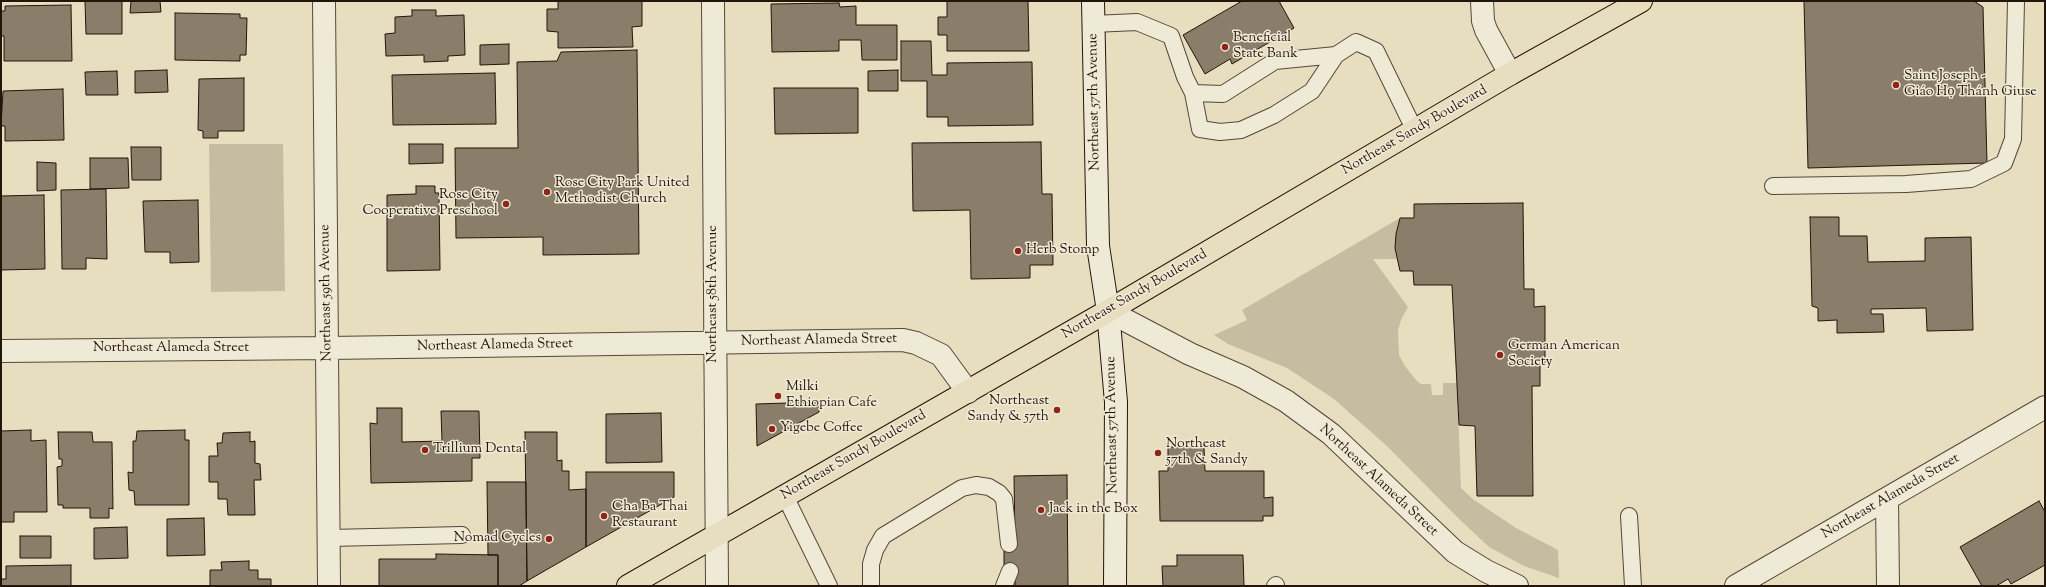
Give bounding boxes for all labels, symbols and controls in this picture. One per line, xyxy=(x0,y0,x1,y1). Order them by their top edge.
place label: Beneficial State Bank xyxy=(1233,31,1298,64)
street label: Northeast 57th Avenue xyxy=(1085,33,1105,171)
marker: Beneficial State Bank xyxy=(1220,42,1230,52)
place label: Saint Joseph - Giáo Họ Thánh Giuse xyxy=(1904,69,2037,102)
marker: Saint Joseph - Giáo Họ Thánh Giuse xyxy=(1891,80,1901,90)
street label: Northeast Sandy Boulevard xyxy=(1339,82,1491,180)
place label: Rose City Park United Methodist Church xyxy=(555,176,690,208)
marker: Rose City Park United Methodist Church xyxy=(542,187,552,197)
place label: Rose City Cooperative Preschool xyxy=(362,188,498,220)
marker: Rose City Cooperative Preschool xyxy=(501,199,511,209)
street label: Northeast 59th Avenue xyxy=(317,224,337,362)
street label: Northeast 58th Avenue xyxy=(706,225,722,363)
place label: Herb Stomp xyxy=(1026,243,1099,259)
marker: Herb Stomp xyxy=(1013,246,1023,256)
street label: Northeast Sandy Boulevard xyxy=(1059,246,1211,344)
street label: Northeast Alameda Street xyxy=(741,331,897,351)
street label: Northeast Alameda Street xyxy=(417,336,573,356)
place label: German American Society xyxy=(1508,339,1620,372)
street label: Northeast Alameda Street xyxy=(93,341,249,357)
marker: German American Society xyxy=(1495,350,1505,360)
street label: Northeast 57th Avenue xyxy=(1103,356,1123,494)
place label: Milki Ethiopian Cafe xyxy=(786,380,877,412)
marker: Milki Ethiopian Cafe xyxy=(773,391,783,401)
place label: Northeast Sandy & 57th xyxy=(967,394,1049,426)
marker: Northeast Sandy & 57th xyxy=(1052,405,1062,415)
street label: Northeast Sandy Boulevard xyxy=(778,407,930,505)
place label: Yigebe Coffee xyxy=(780,421,863,437)
street label: Northeast Alameda Street xyxy=(1315,422,1441,540)
marker: Yigebe Coffee xyxy=(767,424,777,434)
place label: Northeast 57th & Sandy xyxy=(1166,437,1248,470)
place label: Trillium Dental xyxy=(433,442,526,458)
marker: Trillium Dental xyxy=(420,445,430,455)
marker: Northeast 57th & Sandy xyxy=(1153,448,1163,458)
street label: Northeast Alameda Street xyxy=(1819,451,1963,543)
place label: Cha Ba Thai Restaurant xyxy=(612,500,688,532)
place label: Jack in the Box xyxy=(1049,502,1138,518)
marker: Jack in the Box xyxy=(1036,505,1046,515)
marker: Cha Ba Thai Restaurant xyxy=(599,511,609,521)
place label: Nomad Cycles xyxy=(454,531,541,547)
marker: Nomad Cycles xyxy=(544,534,554,544)

